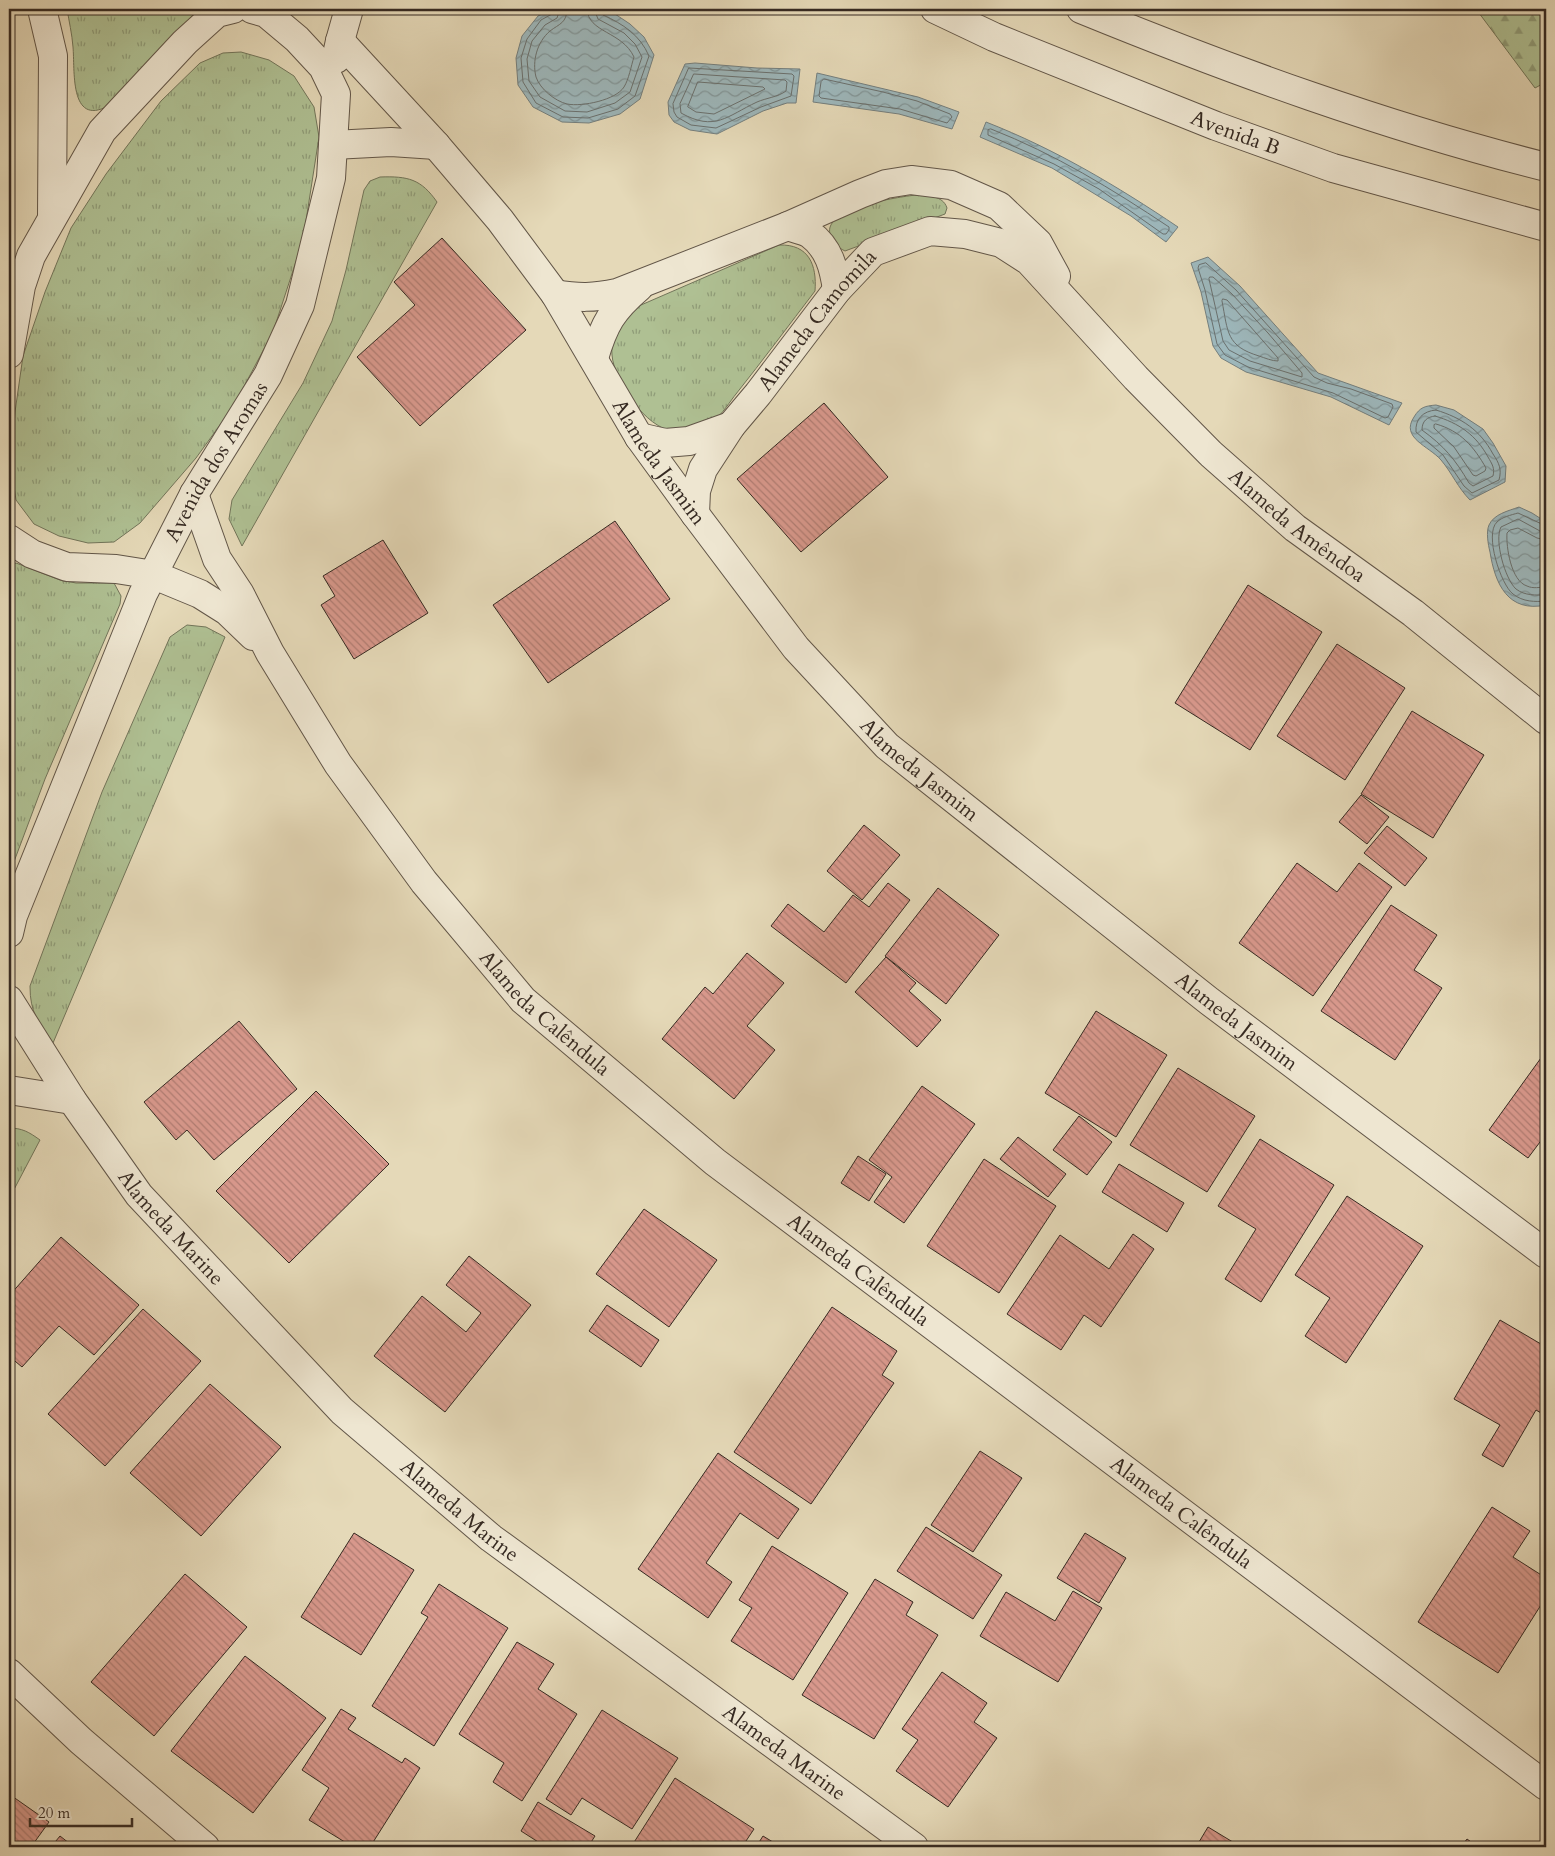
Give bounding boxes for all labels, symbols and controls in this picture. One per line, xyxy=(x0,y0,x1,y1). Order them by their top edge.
street label: Avenida B xyxy=(1186,103,1284,162)
street label: Alameda Camomila xyxy=(751,243,883,397)
street label: Avenida dos Aromas xyxy=(157,376,275,547)
street label: Alameda Jasmim xyxy=(605,394,713,531)
street label: Alameda Amêndoa xyxy=(1222,462,1372,589)
street label: Alameda Jasmim xyxy=(854,712,985,828)
street label: Alameda Calêndula xyxy=(473,944,617,1082)
street label: Alameda Jasmim xyxy=(1169,965,1304,1078)
street label: Alameda Marine xyxy=(111,1164,231,1292)
street label: Alameda Calêndula xyxy=(781,1207,936,1333)
street label: Alameda Calêndula xyxy=(1104,1449,1259,1576)
street label: Alameda Marine xyxy=(394,1452,525,1568)
street label: Alameda Marine xyxy=(717,1697,852,1807)
scale bar xyxy=(30,1796,132,1828)
text: 20 m xyxy=(38,1803,70,1823)

